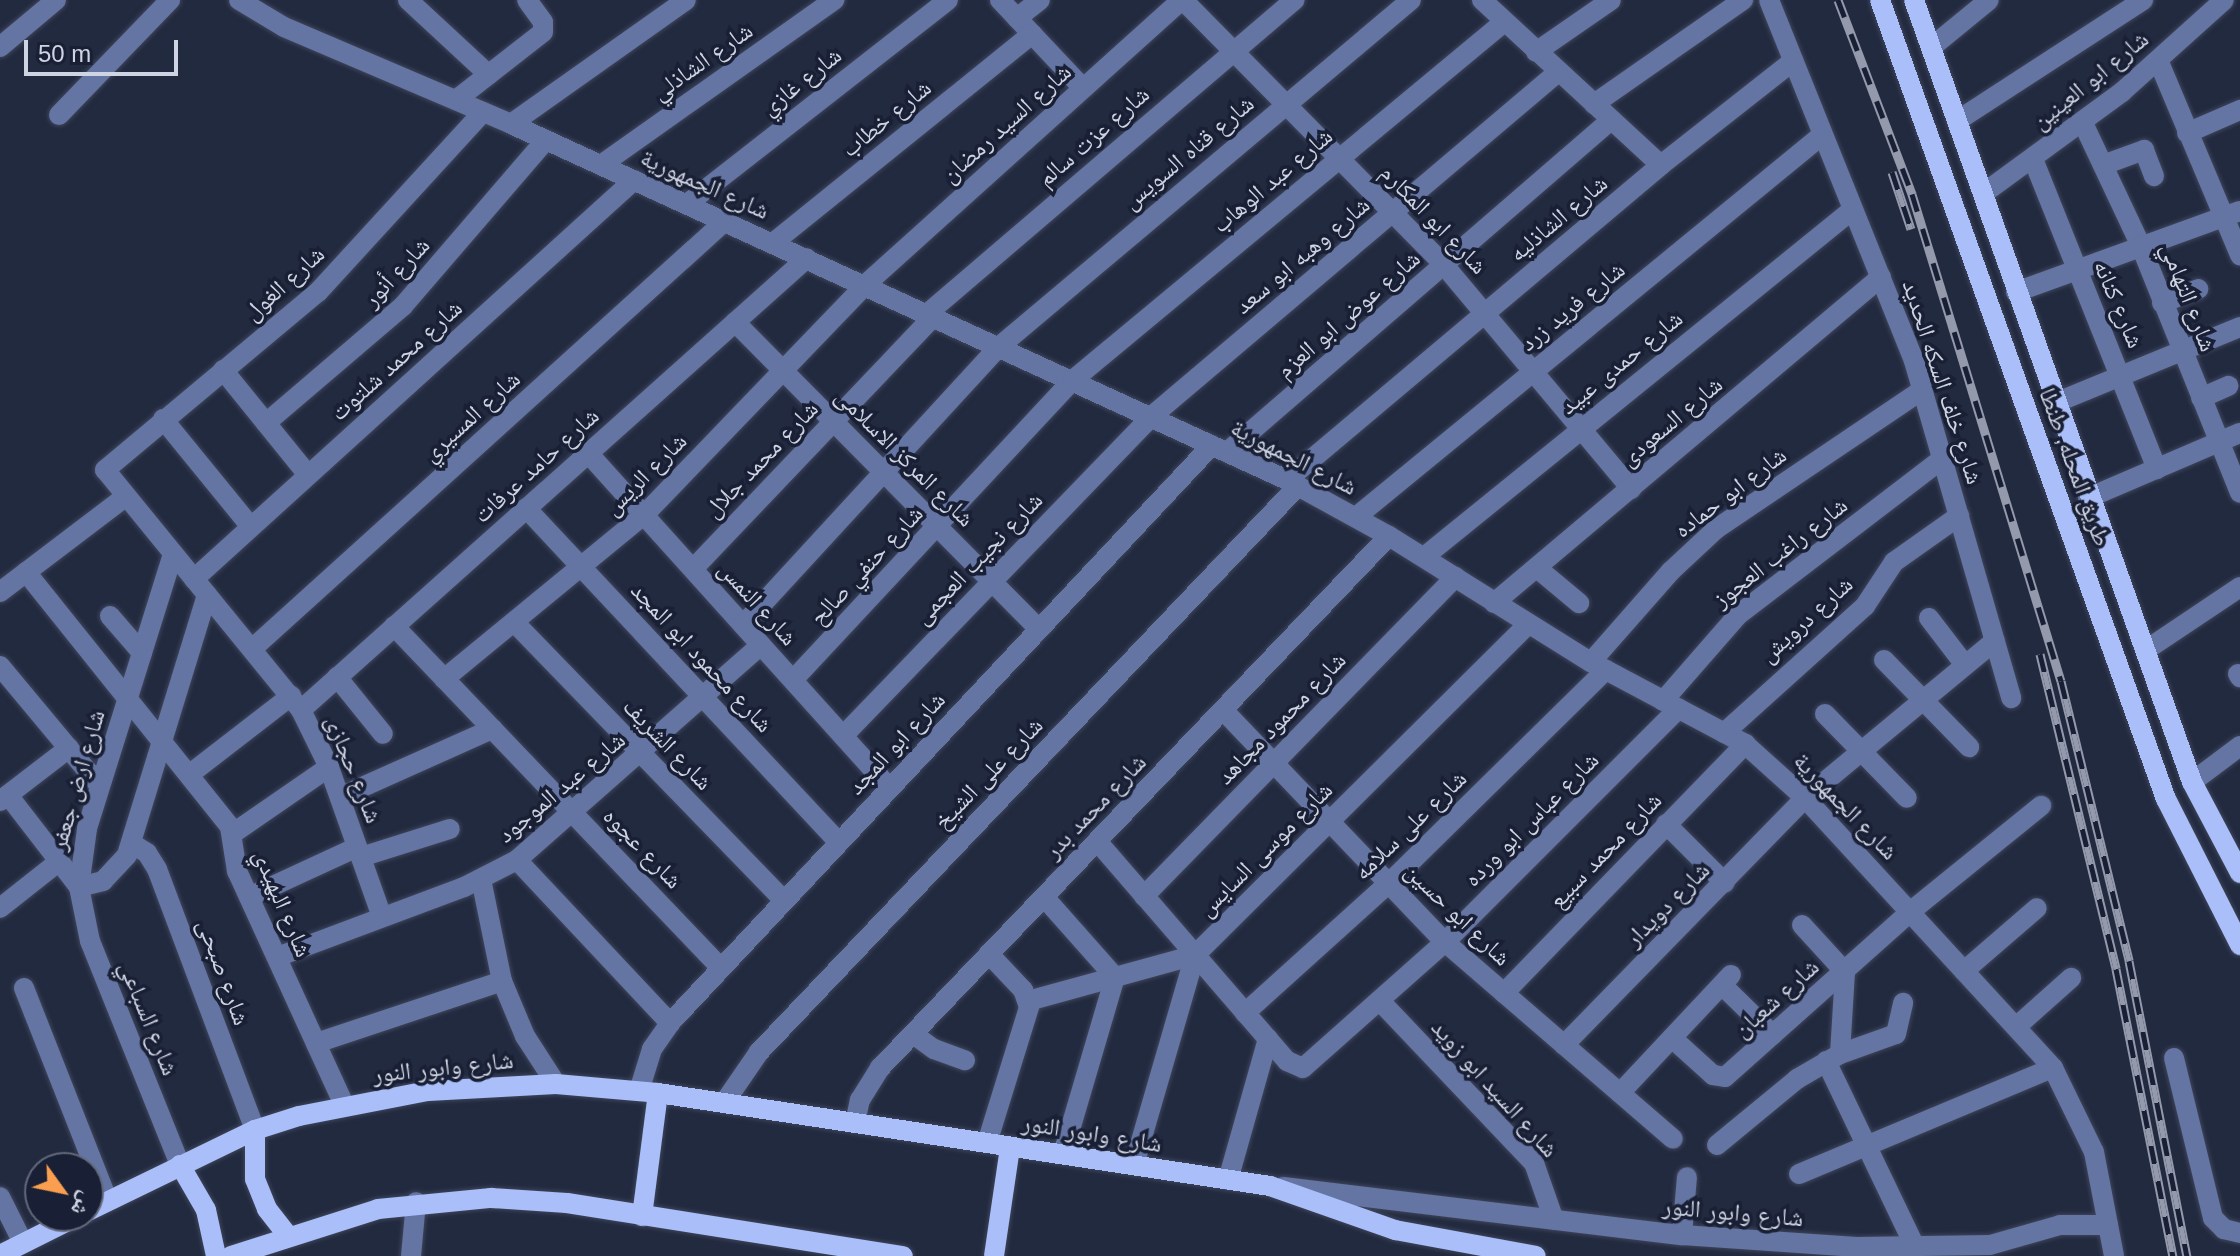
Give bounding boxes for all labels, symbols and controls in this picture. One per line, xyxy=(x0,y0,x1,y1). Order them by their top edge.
street label: شارع الشاذلي xyxy=(646,16,758,106)
scale bar xyxy=(28,24,182,74)
street label: شارع ابو العينين xyxy=(2026,24,2154,136)
text: 50 m xyxy=(38,40,91,67)
street label: شارع غازي xyxy=(755,41,847,121)
street label: شارع السيد رمضان xyxy=(935,57,1077,189)
street label: شارع خطاب xyxy=(835,73,937,163)
street label: شارع عزت سالم xyxy=(1031,80,1155,192)
street label: شارع قناه السويس xyxy=(1117,89,1259,215)
street label: شارع عبد الوهاب xyxy=(1206,121,1338,239)
street label: شارع الجمهورية xyxy=(636,143,774,225)
street label: شارع ابو المكارم xyxy=(1375,158,1493,280)
street label: شارع الشاذليه xyxy=(1503,169,1613,267)
street label: شارع وهبه ابو سعد xyxy=(1229,190,1375,320)
street label: شارع أنور xyxy=(356,231,436,313)
street label: شارع التهامي xyxy=(2155,238,2223,356)
street label: شارع الغول xyxy=(238,239,330,327)
street label: شارع عوض ابو العزم xyxy=(1270,244,1426,384)
street label: شارع فريد زرد xyxy=(1514,255,1630,357)
street label: شارع كنانه xyxy=(2088,256,2150,352)
street label: شارع خلف السكه الحديد xyxy=(1896,276,1990,488)
street label: شارع محمد شلتوت xyxy=(324,293,468,427)
street label: شارع حمدى عبيد xyxy=(1554,304,1688,420)
street label: شارع المسيري xyxy=(416,364,526,468)
street label: شارع السعودى xyxy=(1614,370,1728,472)
street label: شارع المركز الاسلامى xyxy=(829,381,981,533)
street label: طريق المحله, طنطا xyxy=(2033,384,2117,550)
street label: شارع محمد جلال xyxy=(698,395,824,523)
street label: شارع حامد عرفات xyxy=(467,401,605,529)
street label: شارع الجمهورية xyxy=(1226,413,1362,501)
street label: شارع الريس xyxy=(598,427,692,521)
street label: شارع ابو حماده xyxy=(1668,440,1792,544)
street label: شارع نجيب العجمى xyxy=(908,486,1048,630)
street label: شارع راغب العجوز xyxy=(1707,491,1853,613)
street label: شارع حنفي صالح xyxy=(803,499,929,631)
street label: شارع النمس xyxy=(712,555,804,651)
street label: شارع درويش xyxy=(1753,570,1859,668)
street label: شارع محمود ابو المجد xyxy=(625,576,779,738)
street label: شارع محمود مجاهد xyxy=(1210,646,1352,790)
street label: شارع ابو المجد xyxy=(841,685,951,801)
street label: شارع الشريف xyxy=(617,692,719,796)
street label: شارع ارض جعفر xyxy=(43,707,111,853)
street label: شارع حجازى xyxy=(319,711,389,827)
street label: شارع على الشيخ xyxy=(927,711,1049,835)
street label: شارع عبد الموجود xyxy=(491,725,631,849)
street label: شارع عباس ابو ورده xyxy=(1458,746,1604,892)
street label: شارع الجمهورية xyxy=(1788,746,1904,866)
street label: شارع محمد بدر xyxy=(1038,748,1152,864)
street label: شارع على سلامه xyxy=(1348,764,1472,886)
street label: شارع موسى السايس xyxy=(1192,776,1338,922)
street label: شارع محمد سبيع xyxy=(1543,786,1667,914)
street label: شارع عجوه xyxy=(597,802,689,894)
street label: شارع البهيدي xyxy=(247,845,319,961)
street label: شارع ابو حسين xyxy=(1399,856,1517,972)
street label: شارع دويدار xyxy=(1619,856,1715,952)
street label: شارع صبحى xyxy=(192,915,256,1029)
street label: شارع شعبان xyxy=(1727,952,1825,1044)
street label: شارع السباعي xyxy=(113,957,185,1079)
street label: شارع السيد ابو زويد xyxy=(1425,1013,1565,1163)
street label: شارع وابور النور xyxy=(371,1045,515,1089)
street label: شارع وابور النور xyxy=(1020,1108,1164,1158)
north arrow xyxy=(24,1152,104,1232)
text: ش xyxy=(66,1188,100,1221)
street label: شارع وابور النور xyxy=(1661,1191,1805,1233)

